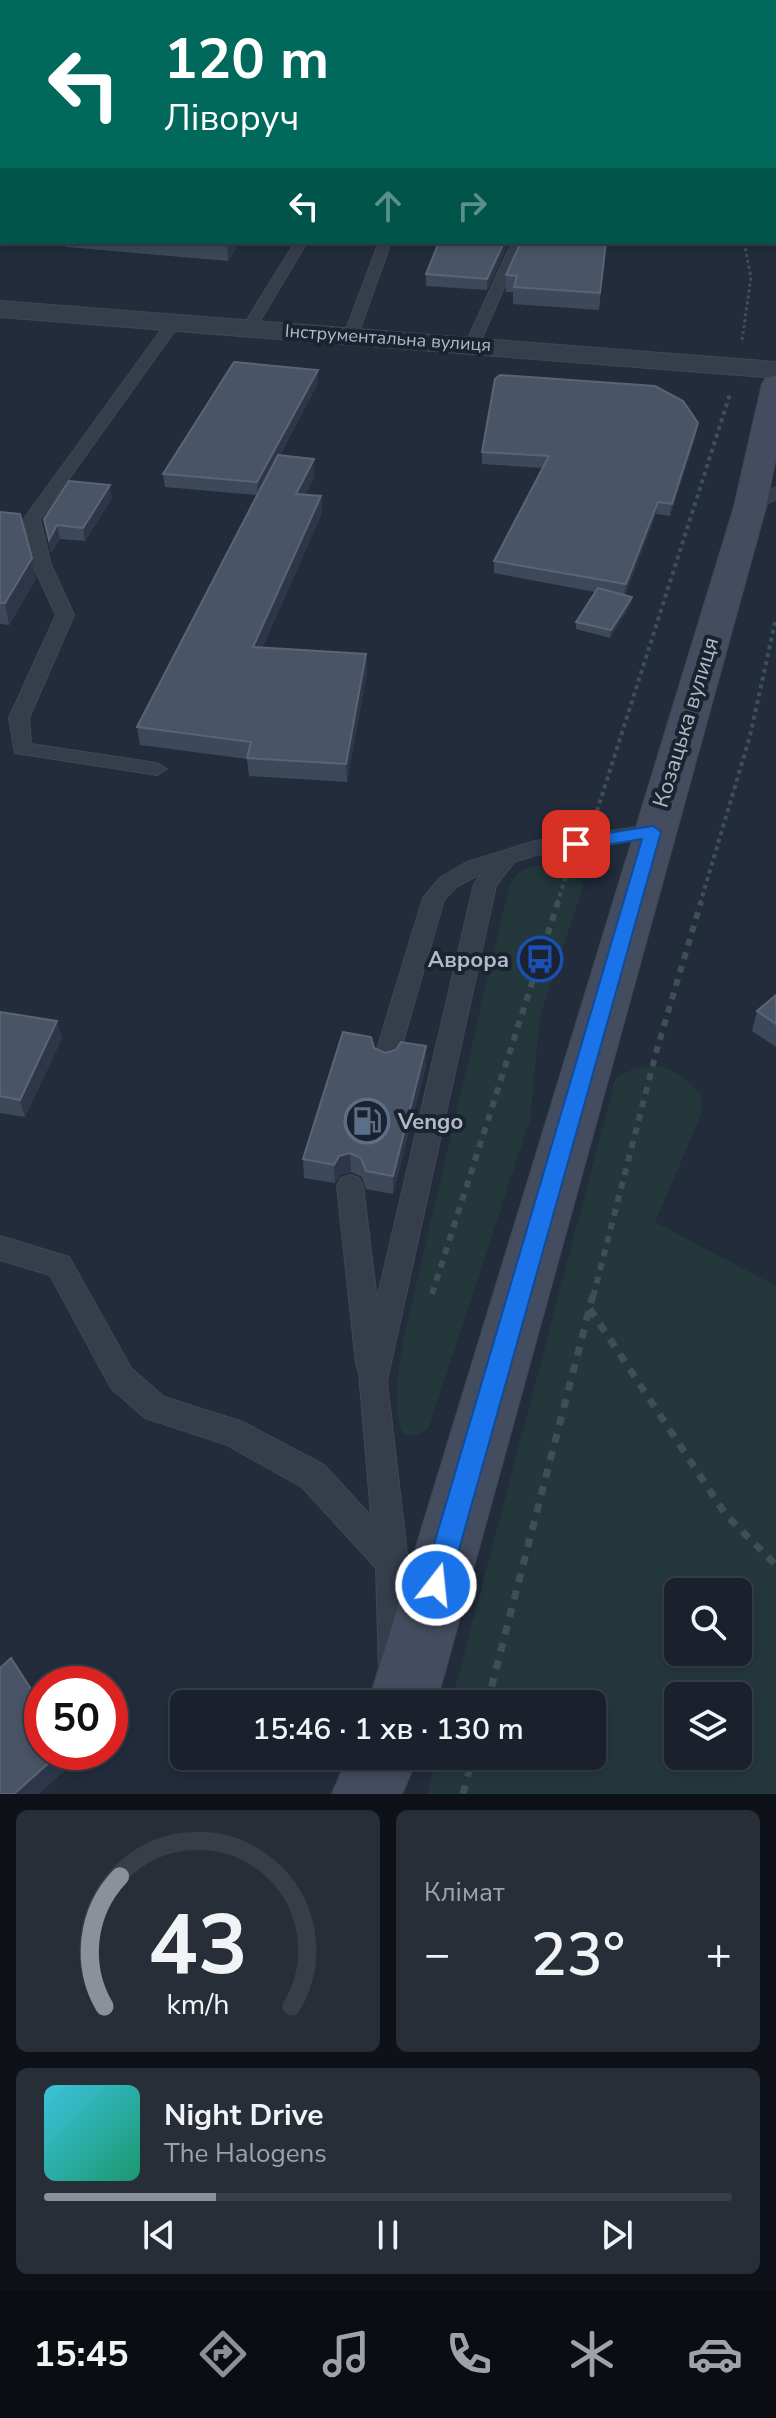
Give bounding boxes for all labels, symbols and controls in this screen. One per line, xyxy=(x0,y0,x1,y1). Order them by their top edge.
text: 120 m xyxy=(164,21,329,98)
icon: left xyxy=(32,32,136,136)
text: Ліворуч xyxy=(164,94,299,143)
icon: left xyxy=(282,184,326,228)
icon: ahead xyxy=(366,184,410,228)
icon: right xyxy=(450,184,494,228)
street label: Інструментальна вулиця xyxy=(284,319,492,357)
street label: Козацька вулиця xyxy=(646,633,726,811)
pin xyxy=(542,810,610,878)
icon: arrive xyxy=(554,822,598,866)
bus stop icon: Аврора xyxy=(516,935,564,983)
place label: Аврора xyxy=(428,945,509,975)
fuel station icon: Vengo xyxy=(343,1097,391,1145)
place label: Vengo xyxy=(397,1107,463,1137)
position arrow xyxy=(394,1543,478,1627)
map controls xyxy=(664,1578,752,1770)
button: search xyxy=(664,1578,752,1666)
speed limit sign: 50 xyxy=(24,1666,128,1770)
button: layers xyxy=(664,1682,752,1770)
text: 15:46 · 1 хв · 130 m xyxy=(252,1709,524,1750)
text: Клімат xyxy=(424,1875,505,1910)
text: 43 xyxy=(148,1889,248,2002)
text: 23° xyxy=(531,1914,625,1996)
text: − xyxy=(424,1925,450,1985)
text: + xyxy=(706,1925,732,1985)
text: km/h xyxy=(167,1985,229,2024)
text: Night Drive xyxy=(164,2095,323,2136)
text: The Halogens xyxy=(164,2136,327,2171)
icon: previous xyxy=(137,2213,181,2257)
icon: pause xyxy=(366,2213,410,2257)
icon: next xyxy=(595,2213,639,2257)
icon: directions xyxy=(195,2326,251,2382)
icon: music xyxy=(318,2326,374,2382)
icon: phone xyxy=(441,2326,497,2382)
icon: climate xyxy=(564,2326,620,2382)
icon: car xyxy=(687,2326,743,2382)
text: 15:45 xyxy=(33,2330,129,2379)

